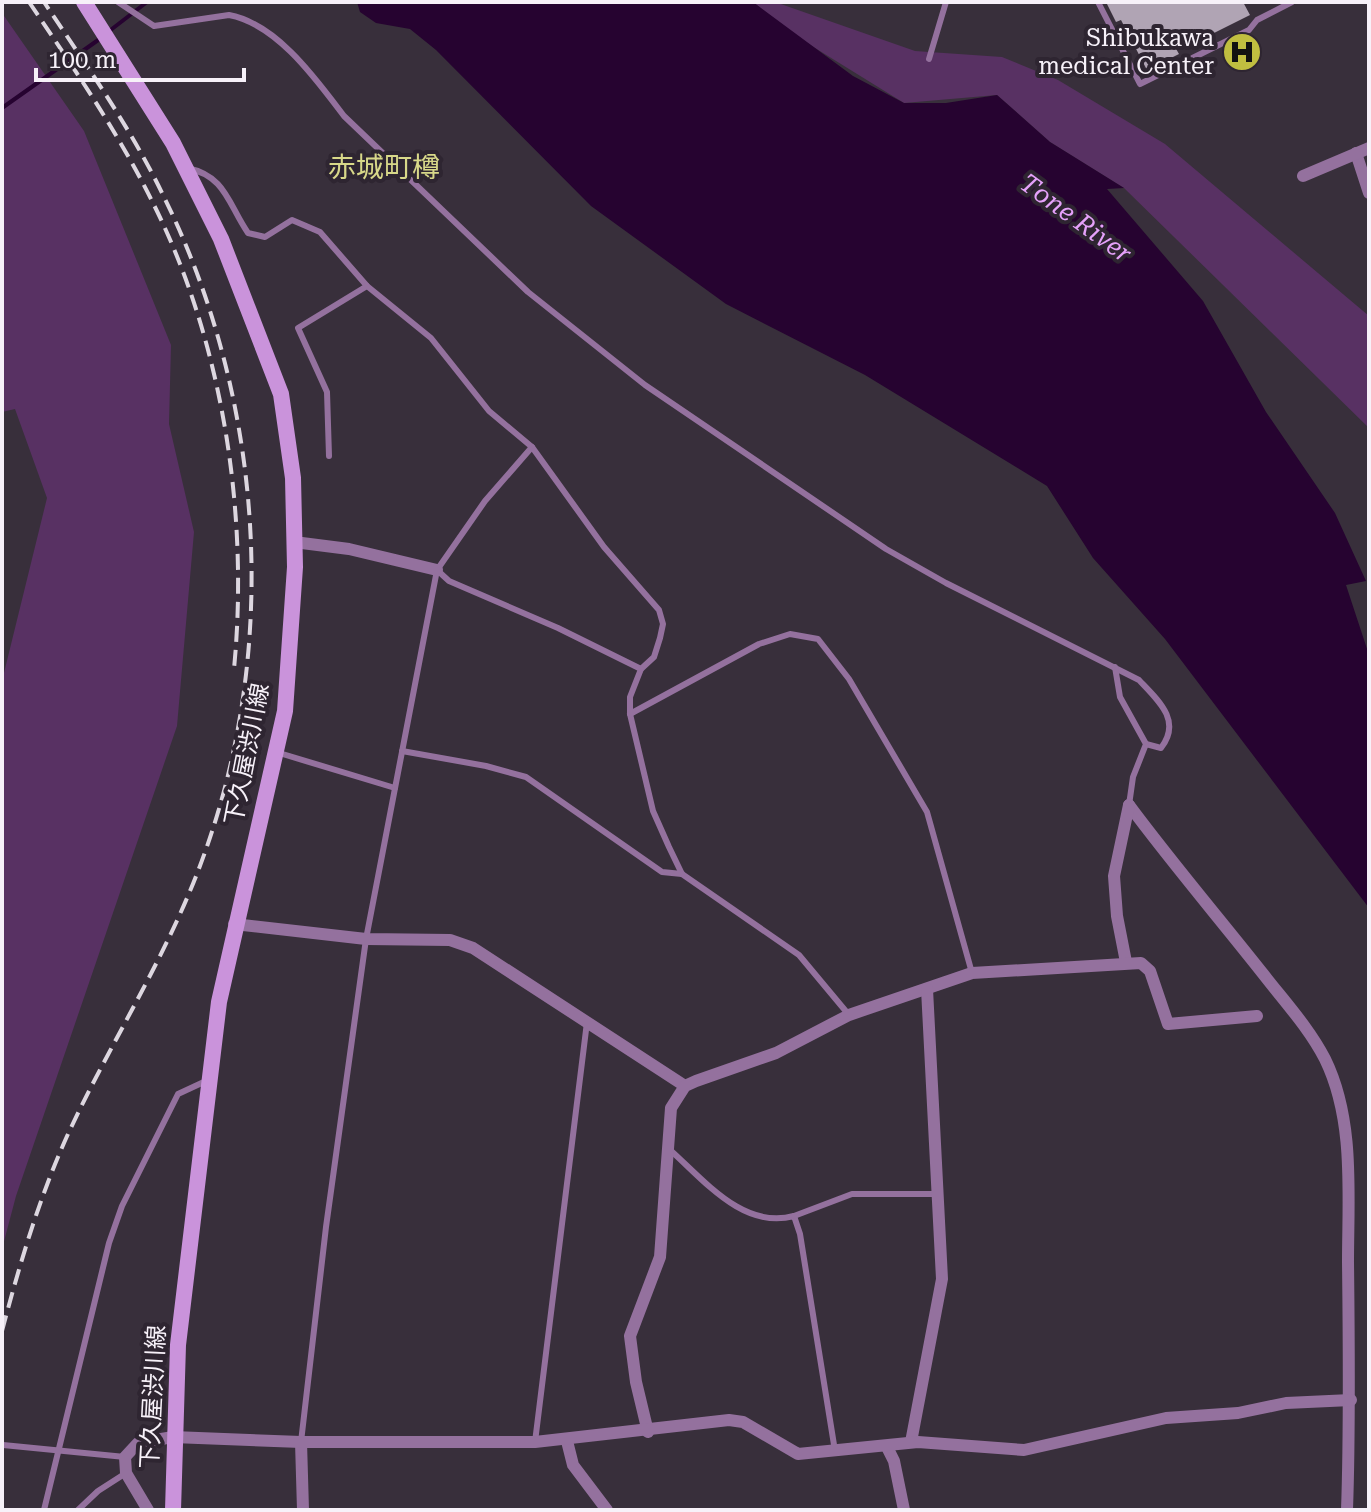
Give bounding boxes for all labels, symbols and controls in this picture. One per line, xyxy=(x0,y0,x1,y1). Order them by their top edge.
place label: Shibukawa medical Center xyxy=(1038,24,1214,80)
hospital icon: Shibukawa medical Center xyxy=(1221,31,1263,73)
scale bar xyxy=(36,32,244,82)
text: 100 m xyxy=(48,46,116,74)
district label: 赤城町樽 xyxy=(328,151,440,184)
water label: Tone River xyxy=(1014,167,1138,269)
street label: 下久屋渋川線 xyxy=(220,681,274,827)
street label: 下久屋渋川線 xyxy=(135,1324,171,1470)

